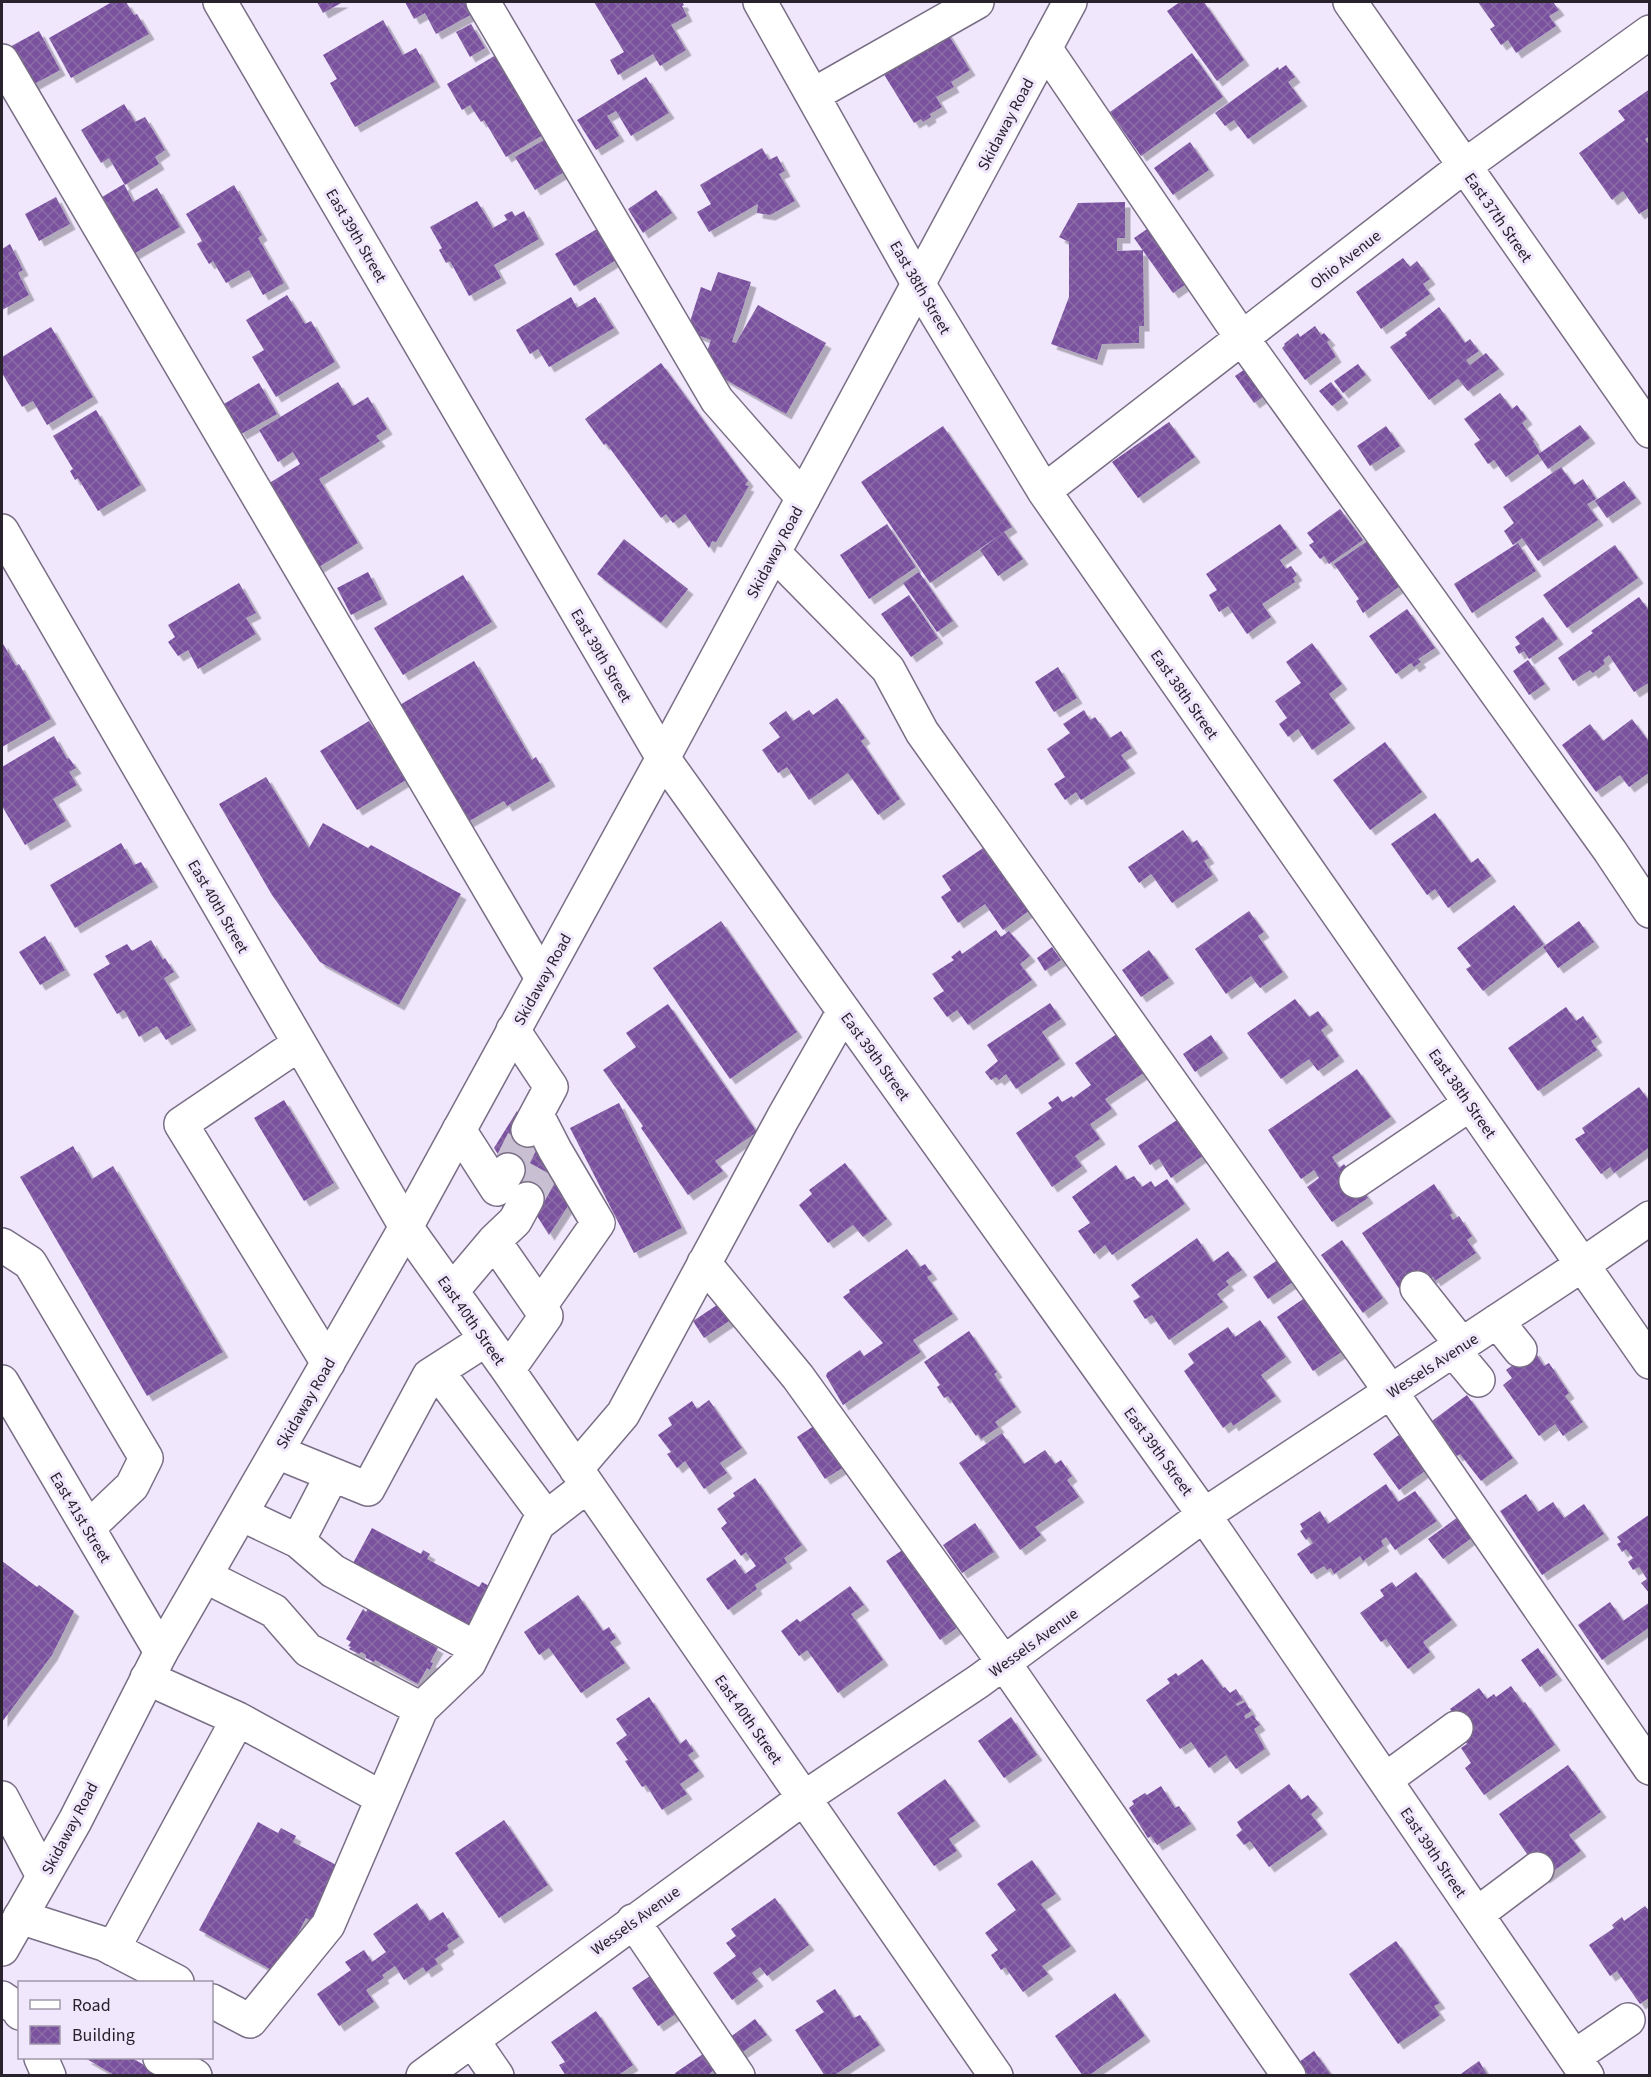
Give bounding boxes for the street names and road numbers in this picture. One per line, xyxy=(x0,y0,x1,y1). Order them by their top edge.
street label: Skidaway Road xyxy=(972,74,1039,175)
street label: East 37th Street xyxy=(1459,168,1538,267)
street label: East 39th Street xyxy=(320,185,392,287)
street label: Ohio Avenue xyxy=(1306,225,1386,294)
street label: East 38th Street xyxy=(884,237,956,339)
street label: Skidaway Road xyxy=(741,502,808,603)
street label: East 39th Street xyxy=(565,605,637,707)
street label: East 38th Street xyxy=(1145,645,1224,744)
street label: East 40th Street xyxy=(182,856,254,958)
street label: Skidaway Road xyxy=(509,930,577,1029)
street label: East 39th Street xyxy=(835,1008,915,1106)
street label: East 38th Street xyxy=(1423,1044,1502,1143)
street label: East 40th Street xyxy=(432,1271,511,1370)
street label: Wessels Avenue xyxy=(1382,1328,1483,1404)
street label: Skidaway Road xyxy=(271,1354,341,1453)
street label: East 39th Street xyxy=(1118,1403,1198,1501)
street label: East 41st Street xyxy=(44,1468,116,1568)
street label: Wessels Avenue xyxy=(985,1603,1083,1683)
street label: East 40th Street xyxy=(709,1670,788,1769)
street label: Skidaway Road xyxy=(36,1778,103,1879)
street label: East 39th Street xyxy=(1395,1803,1472,1903)
street label: Wessels Avenue xyxy=(587,1881,685,1961)

